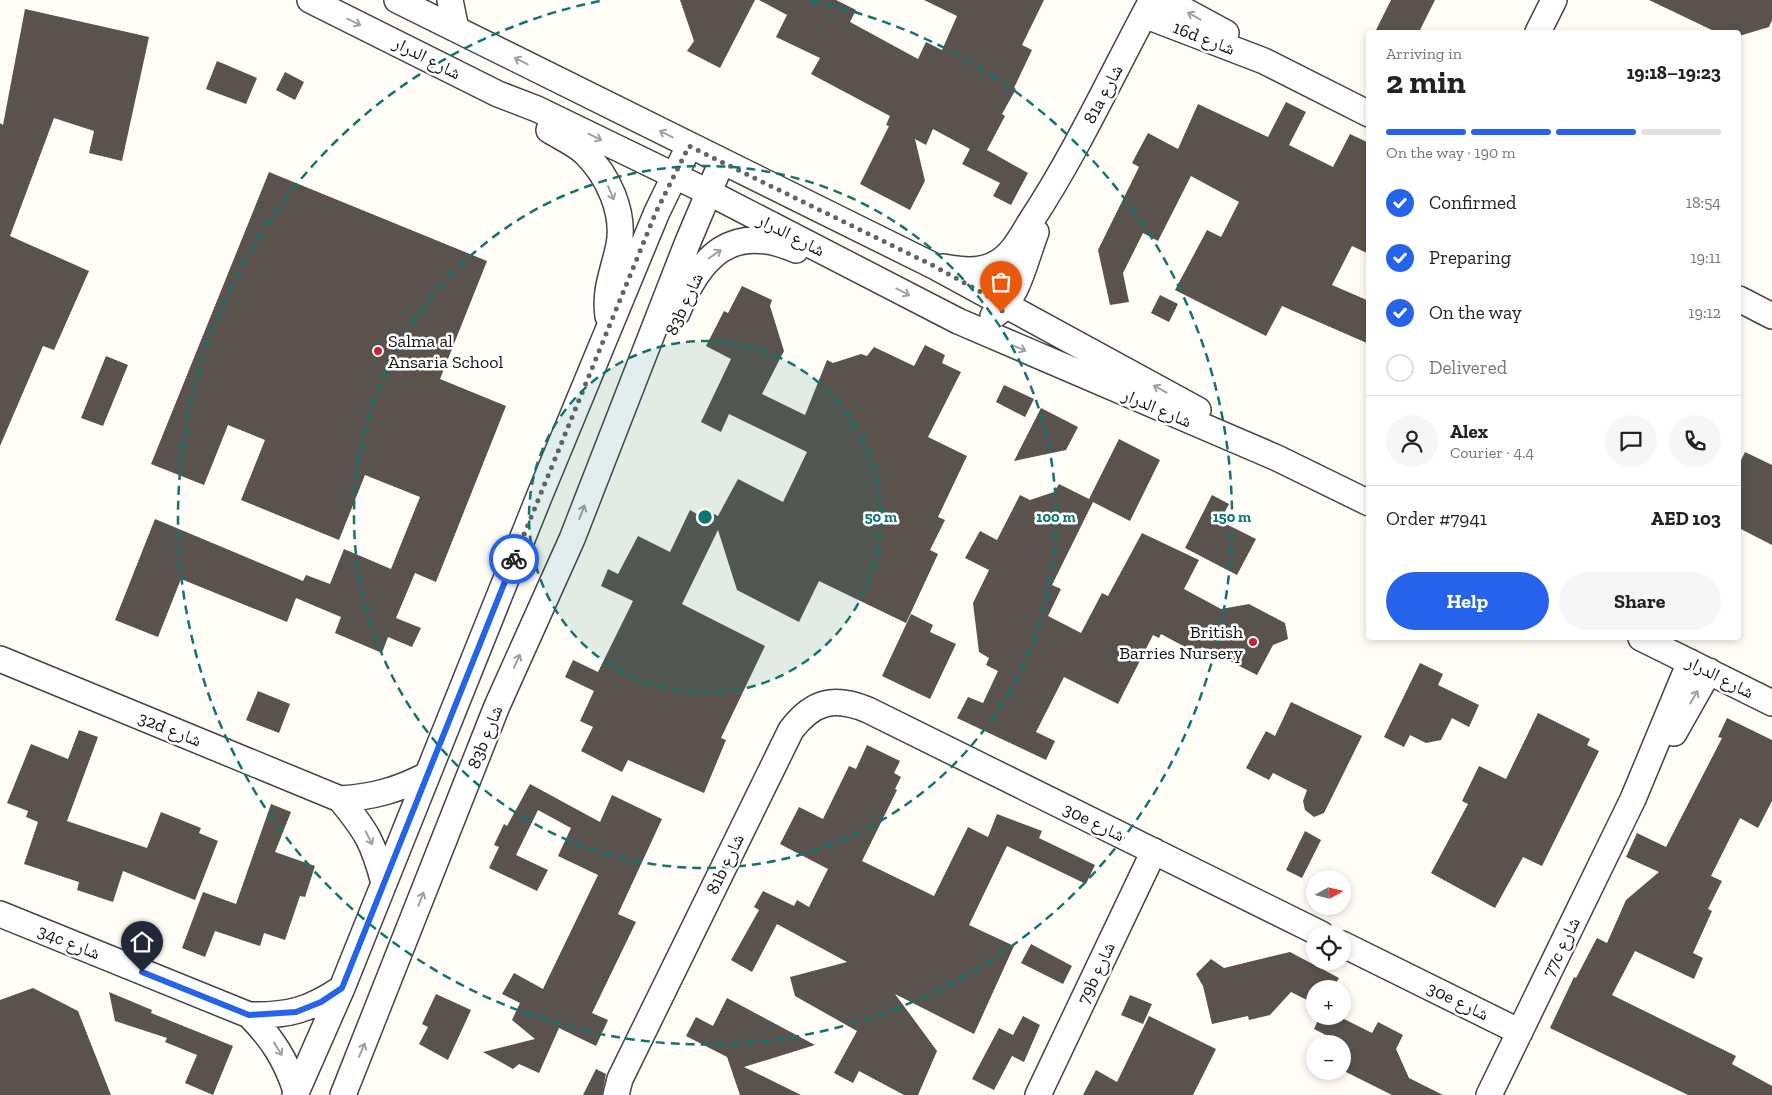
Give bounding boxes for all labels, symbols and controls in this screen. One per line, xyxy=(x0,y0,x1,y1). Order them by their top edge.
one-way arrow xyxy=(1187,11,1202,20)
street label: 16d شارع xyxy=(1170,16,1238,60)
one-way arrow xyxy=(346,18,361,27)
street label: شارع الدرار xyxy=(389,31,465,84)
text: Arriving in xyxy=(1386,44,1462,63)
one-way arrow xyxy=(514,56,529,66)
street label: 81a شارع xyxy=(1078,61,1128,127)
text: 19:18–19:23 xyxy=(1627,61,1721,84)
text: 2 min xyxy=(1386,63,1466,101)
one-way arrow xyxy=(659,129,674,139)
one-way arrow xyxy=(587,133,602,142)
text: On the way · 190 m xyxy=(1386,143,1516,162)
one-way arrow xyxy=(607,185,617,200)
icon: check xyxy=(1386,189,1414,217)
text: Confirmed xyxy=(1429,191,1516,214)
text: 18:54 xyxy=(1686,193,1721,212)
street label: شارع الدرار xyxy=(753,208,829,261)
icon: check xyxy=(1386,244,1414,272)
text: Preparing xyxy=(1429,246,1511,269)
text: 19:11 xyxy=(1690,248,1721,267)
one-way arrow xyxy=(708,249,722,259)
pin xyxy=(980,261,1022,312)
icon: bag xyxy=(987,268,1015,296)
street label: 83b شارع xyxy=(660,269,708,339)
one-way arrow xyxy=(895,288,910,298)
icon: check xyxy=(1386,299,1414,327)
text: On the way xyxy=(1429,301,1522,324)
text: 19:12 xyxy=(1688,303,1721,322)
place label: Salma al Ansaria School xyxy=(388,330,503,373)
one-way arrow xyxy=(1011,343,1026,353)
marker: Salma al Ansaria School xyxy=(372,345,384,357)
text: Delivered xyxy=(1429,356,1507,379)
street label: شارع الدرار xyxy=(1118,383,1195,432)
one-way arrow xyxy=(1152,384,1167,394)
button: person xyxy=(1386,415,1438,467)
button: chat xyxy=(1605,415,1657,467)
button: phone xyxy=(1669,415,1721,467)
text: Alex xyxy=(1450,420,1488,443)
text: Courier · 4.4 xyxy=(1450,443,1534,462)
one-way arrow xyxy=(578,505,587,520)
text: Order #7941 xyxy=(1386,507,1487,530)
text: AED 103 xyxy=(1651,507,1721,530)
centre of rings xyxy=(696,508,714,526)
text: 50 m xyxy=(865,508,897,526)
text: 100 m xyxy=(1036,508,1076,526)
text: 150 m xyxy=(1213,508,1251,526)
courier xyxy=(489,534,539,584)
icon: bike xyxy=(500,545,528,573)
button: Help xyxy=(1386,572,1549,630)
button: Share xyxy=(1559,572,1721,630)
place label: British Barries Nursery xyxy=(1119,621,1244,664)
marker: British Barries Nursery xyxy=(1247,636,1259,648)
street label: شارع الدرار xyxy=(1682,650,1758,703)
one-way arrow xyxy=(513,654,523,669)
one-way arrow xyxy=(1689,690,1699,705)
street label: 83b شارع xyxy=(462,702,508,772)
street label: 32d شارع xyxy=(135,706,205,752)
street label: 30e شارع xyxy=(1060,798,1128,846)
one-way arrow xyxy=(365,830,374,845)
street label: 81b شارع xyxy=(701,830,749,898)
north arrow xyxy=(1306,870,1351,915)
map controls xyxy=(1306,870,1351,1080)
one-way arrow xyxy=(417,892,427,907)
street label: 77c شارع xyxy=(1537,914,1585,980)
street label: 34c شارع xyxy=(35,920,103,964)
pin xyxy=(121,921,163,972)
button: locate xyxy=(1306,925,1351,970)
icon: home xyxy=(128,928,156,956)
street label: 79b شارع xyxy=(1072,938,1120,1008)
street label: 30e شارع xyxy=(1424,977,1492,1025)
button: + xyxy=(1306,980,1351,1025)
button: − xyxy=(1306,1035,1351,1080)
one-way arrow xyxy=(274,1042,284,1056)
one-way arrow xyxy=(357,1043,367,1058)

